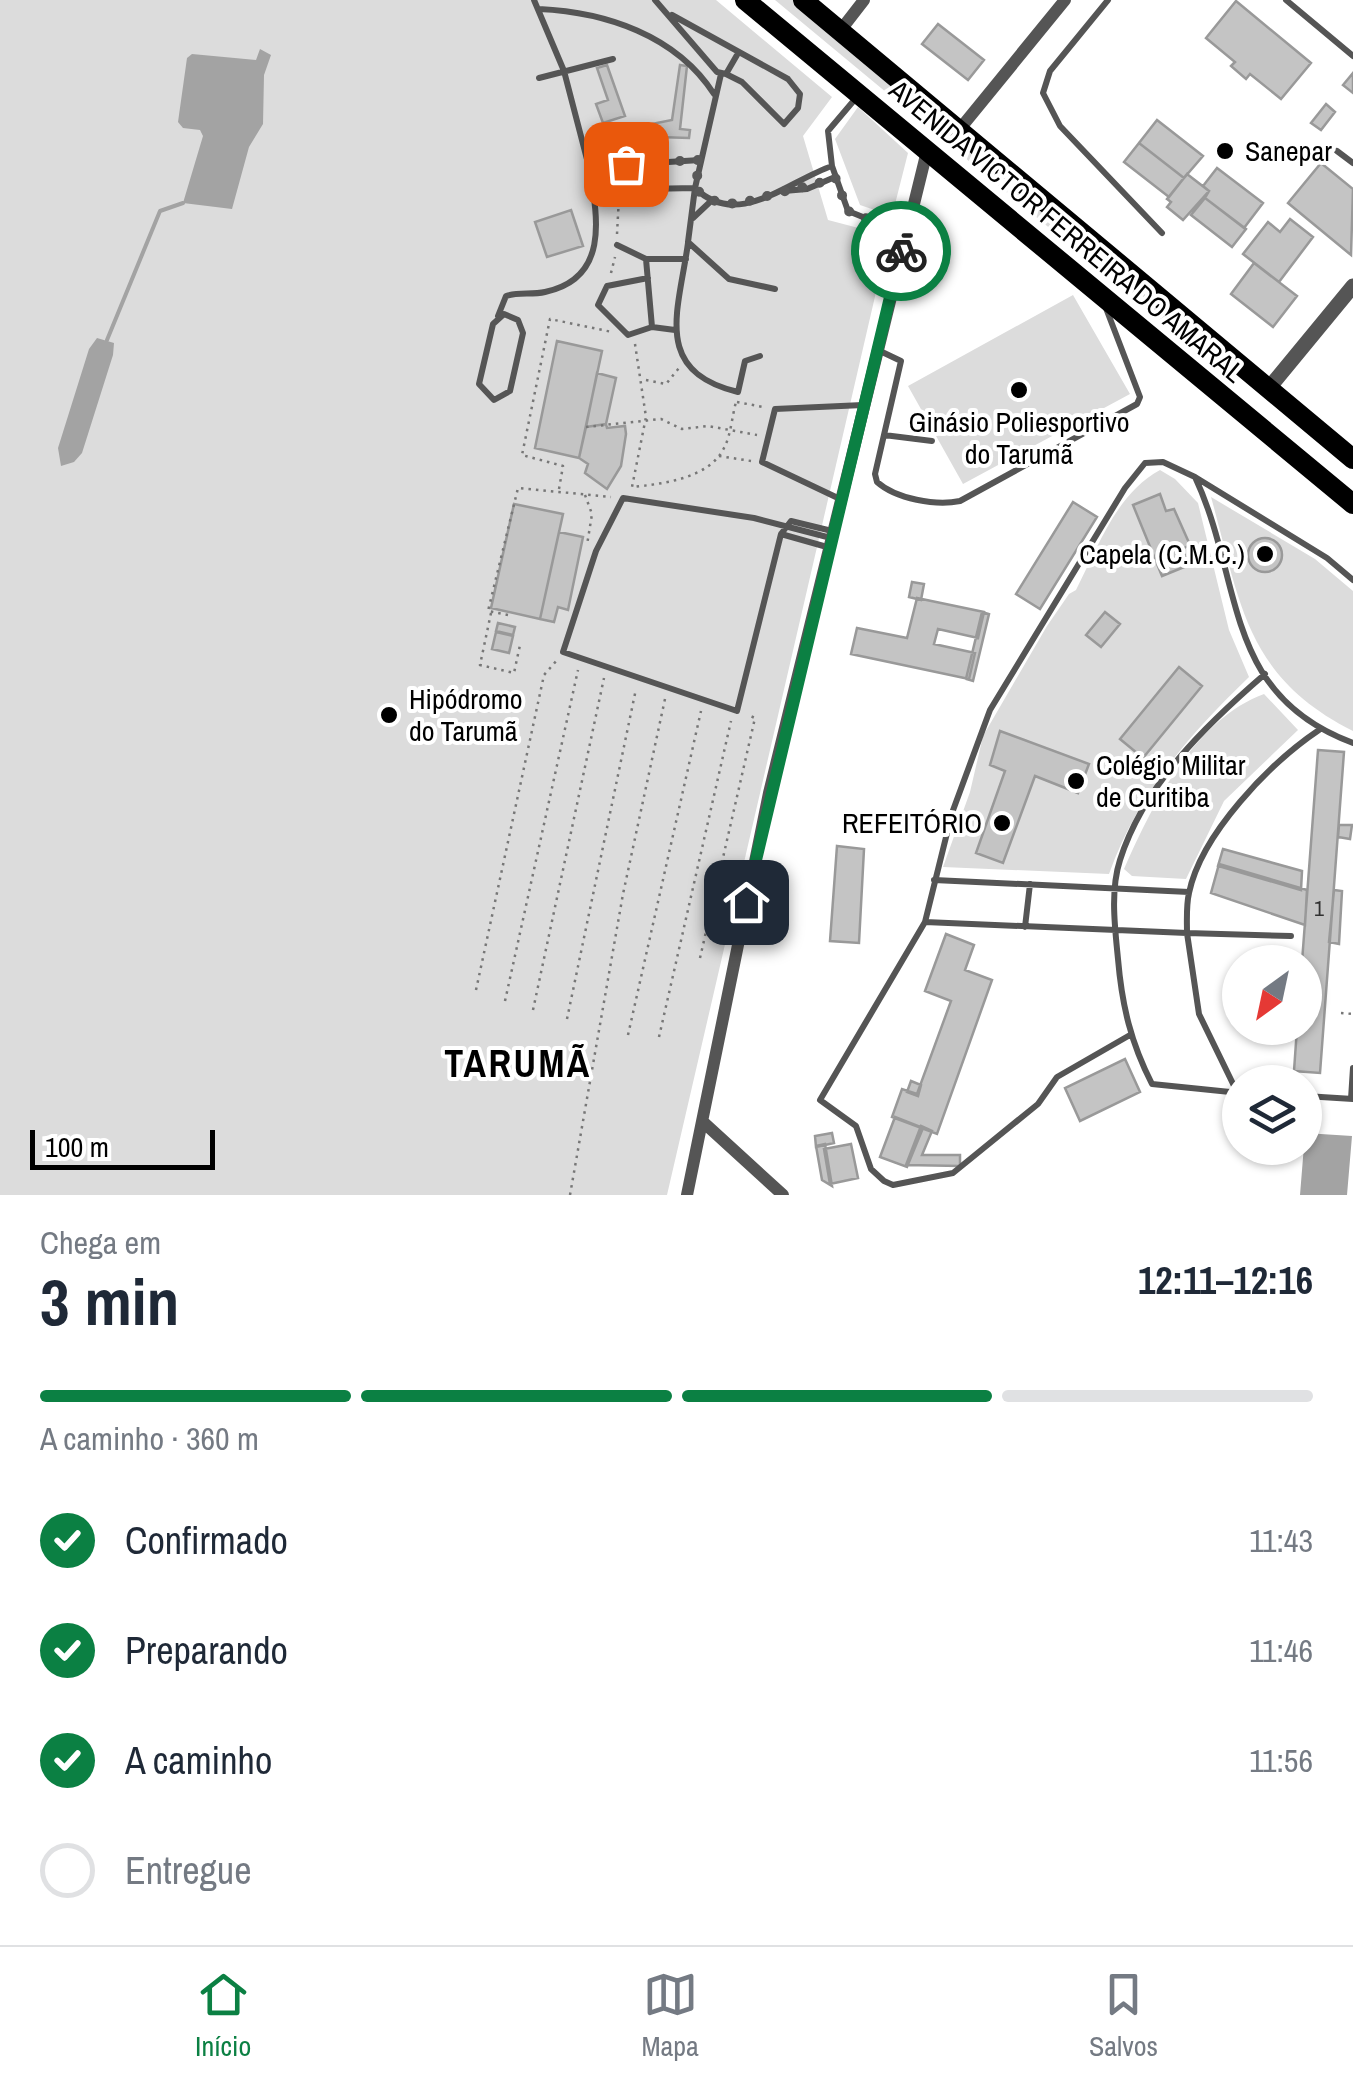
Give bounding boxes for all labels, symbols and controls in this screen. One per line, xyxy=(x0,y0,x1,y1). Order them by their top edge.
street label: AVENIDA VICTOR FERREIRA DO AMARAL xyxy=(881,70,1253,391)
pin xyxy=(584,122,669,207)
place label: Sanepar xyxy=(1245,132,1332,170)
icon: bag xyxy=(599,137,654,192)
marker: Sanepar xyxy=(1214,140,1236,162)
courier xyxy=(851,201,951,301)
icon: bike xyxy=(874,224,929,279)
marker: Ginásio Poliesportivo do Tarumã xyxy=(1008,379,1030,401)
place label: Ginásio Poliesportivo do Tarumã xyxy=(909,403,1129,473)
place label: Capela (C.M.C.) xyxy=(1079,535,1245,573)
marker: Capela (C.M.C.) xyxy=(1254,543,1276,565)
place label: Hipódromo do Tarumã xyxy=(409,680,523,750)
marker: Hipódromo do Tarumã xyxy=(378,704,400,726)
place label: Colégio Militar de Curitiba xyxy=(1096,746,1246,816)
marker: Colégio Militar de Curitiba xyxy=(1065,770,1087,792)
place label: REFEITÓRIO xyxy=(842,804,982,842)
marker: REFEITÓRIO xyxy=(991,812,1013,834)
pin xyxy=(704,860,789,945)
icon: home xyxy=(719,875,774,930)
house number: 1 xyxy=(1314,893,1324,923)
north arrow xyxy=(1222,945,1322,1045)
map controls xyxy=(1222,945,1322,1165)
district label: TARUMÃ xyxy=(444,1038,592,1089)
button: layers xyxy=(1222,1065,1322,1165)
scale bar xyxy=(30,1125,215,1170)
text: 100 m xyxy=(45,1128,109,1166)
text: Chega em xyxy=(40,1221,161,1264)
text: 12:11–12:16 xyxy=(1138,1255,1313,1306)
text: 3 min xyxy=(40,1258,179,1345)
text: A caminho · 360 m xyxy=(40,1417,259,1460)
icon: check xyxy=(40,1513,95,1568)
text: Confirmado xyxy=(125,1515,288,1566)
text: 11:43 xyxy=(1249,1519,1313,1562)
icon: check xyxy=(40,1623,95,1678)
text: Preparando xyxy=(125,1625,288,1676)
text: 11:46 xyxy=(1249,1629,1313,1672)
icon: check xyxy=(40,1733,95,1788)
text: A caminho xyxy=(125,1735,272,1786)
text: 11:56 xyxy=(1249,1739,1313,1782)
text: Entregue xyxy=(125,1845,251,1896)
tab: Início xyxy=(195,1967,251,2065)
tab: Mapa xyxy=(641,1967,699,2065)
tab: Salvos xyxy=(1089,1967,1158,2065)

